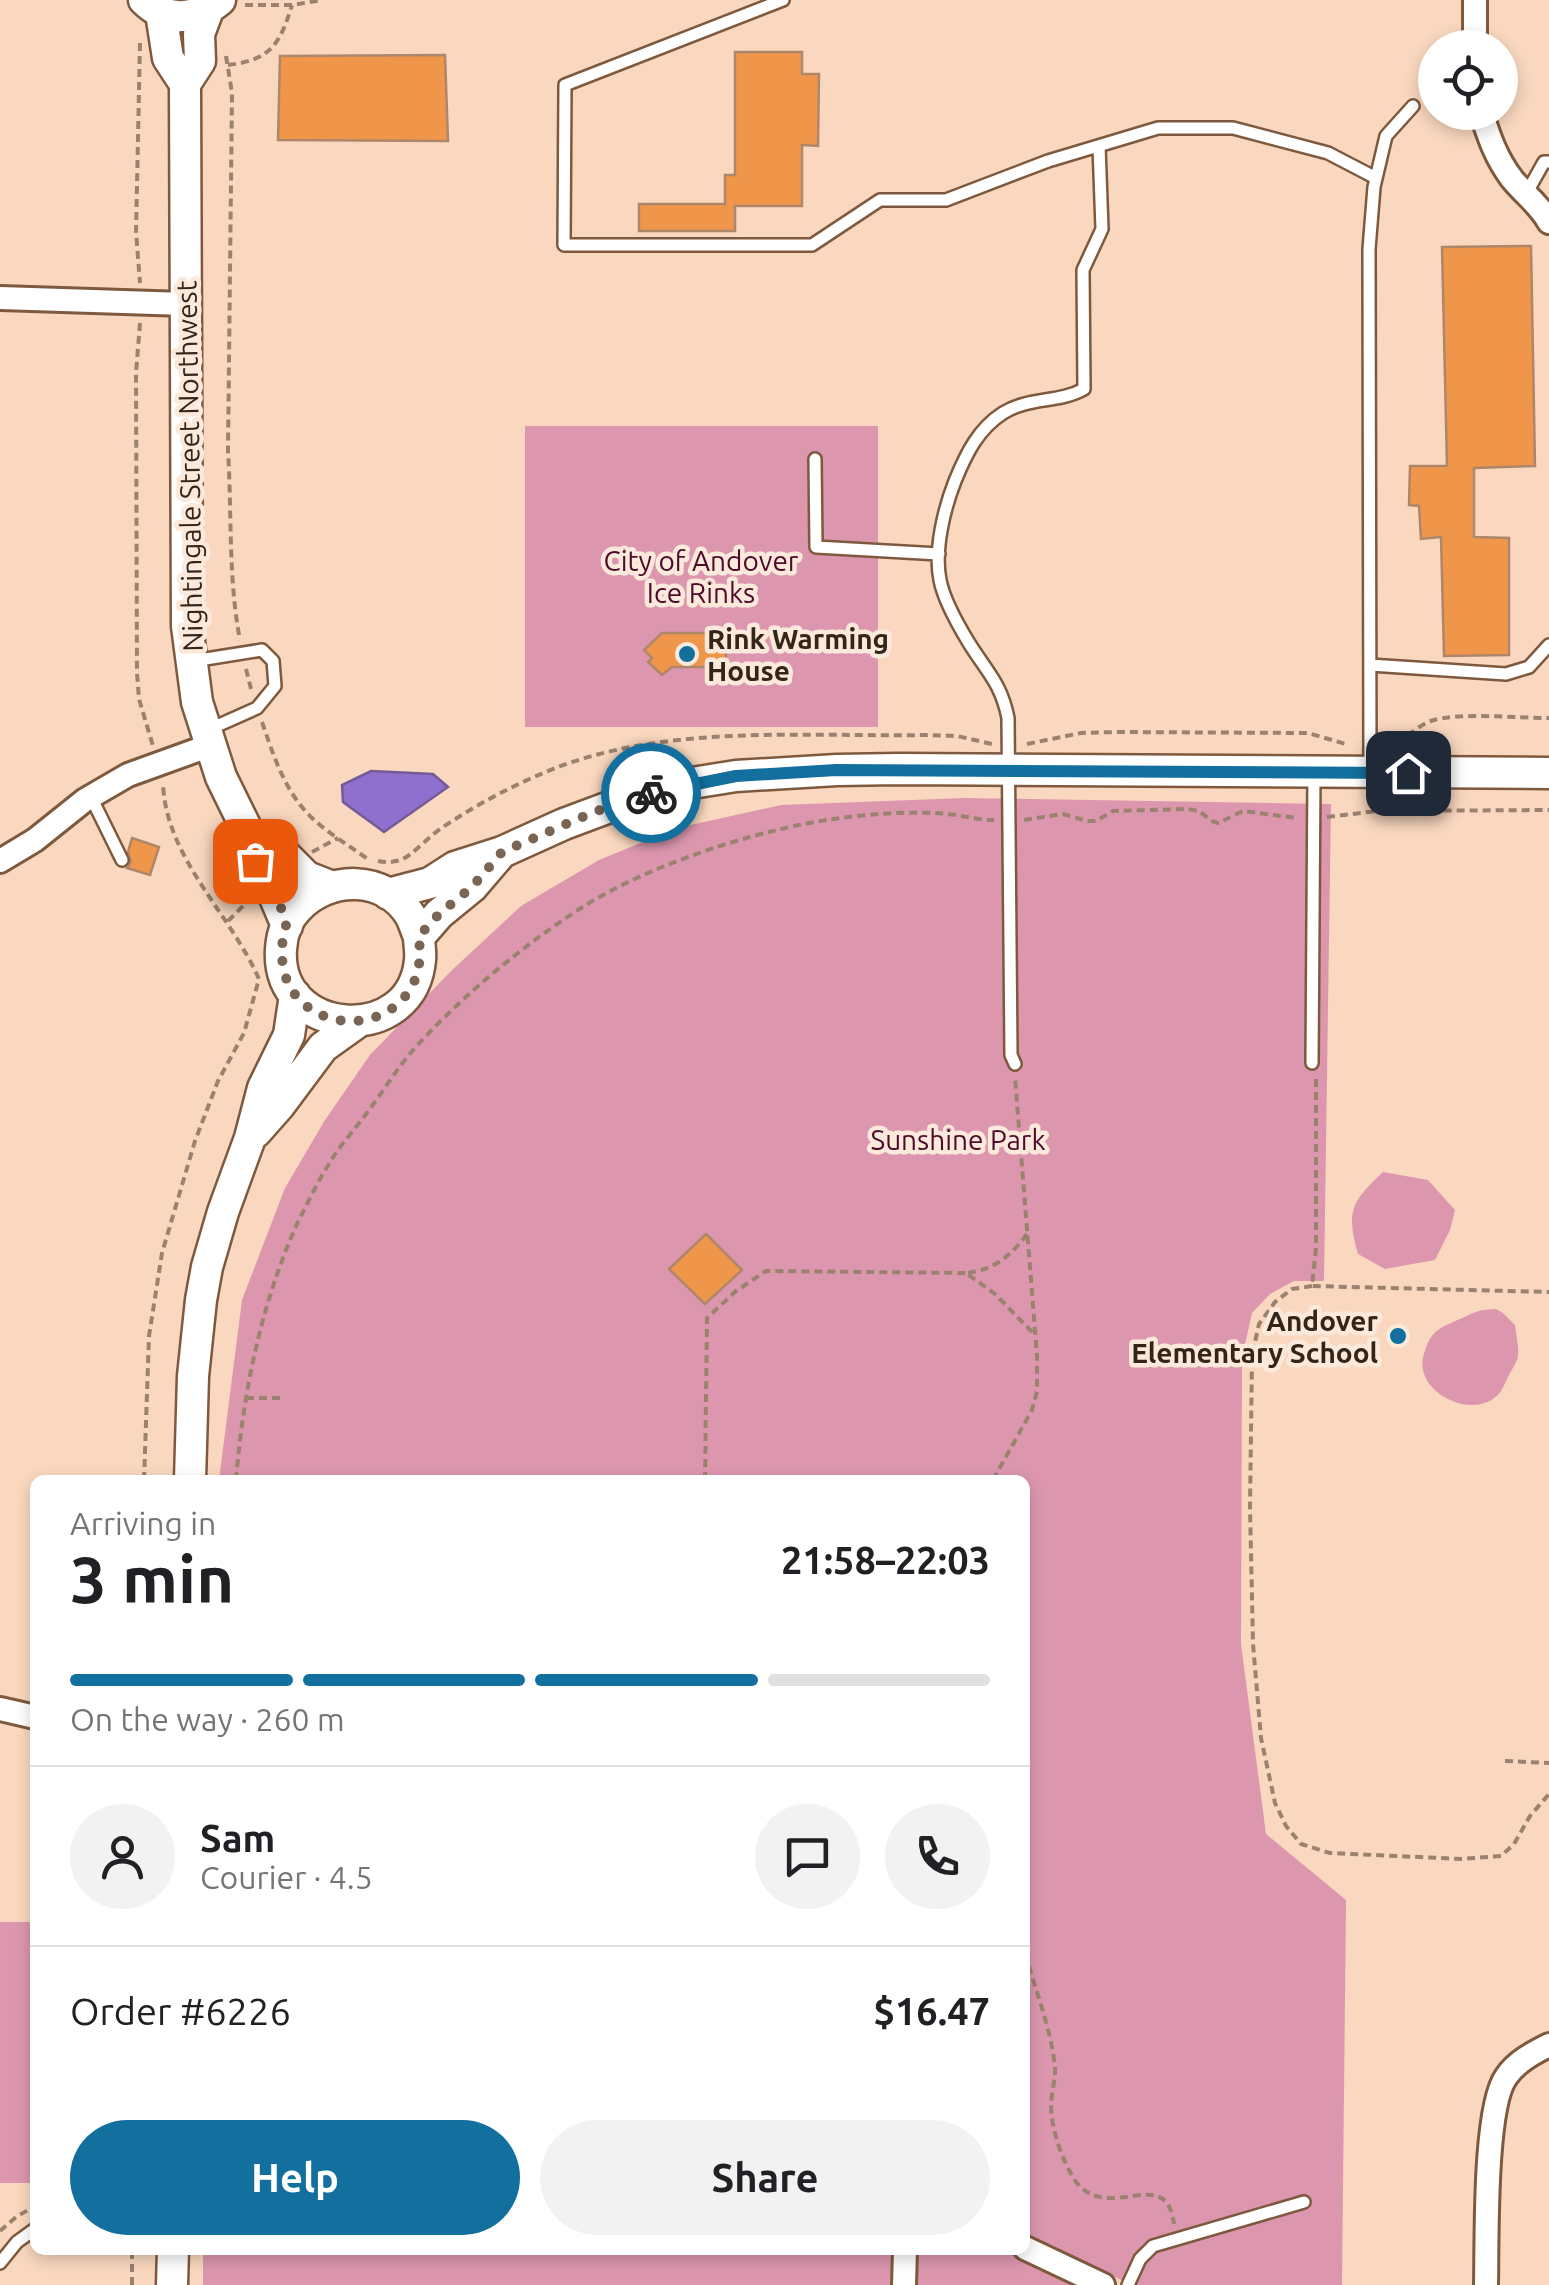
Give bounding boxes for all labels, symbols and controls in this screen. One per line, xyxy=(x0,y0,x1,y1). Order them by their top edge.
map controls xyxy=(1418,30,1518,130)
button: locate xyxy=(1418,30,1518,130)
street label: Nightingale Street Northwest xyxy=(170,280,208,652)
park label: City of Andover Ice Rinks xyxy=(604,545,799,608)
place label: Rink Warming House xyxy=(707,623,889,686)
marker: Rink Warming House xyxy=(676,643,698,665)
pin xyxy=(1366,731,1451,816)
courier xyxy=(601,743,701,843)
icon: home xyxy=(1381,746,1436,801)
icon: bike xyxy=(624,766,679,821)
pin xyxy=(213,819,298,904)
icon: bag xyxy=(228,834,283,889)
park label: Sunshine Park xyxy=(870,1124,1046,1155)
place label: Andover Elementary School xyxy=(1131,1305,1378,1368)
marker: Andover Elementary School xyxy=(1387,1325,1409,1347)
text: Arriving in xyxy=(70,1505,216,1541)
text: 21:58–22:03 xyxy=(781,1539,990,1581)
text: 3 min xyxy=(70,1542,234,1615)
text: On the way · 260 m xyxy=(70,1701,345,1737)
button: person xyxy=(70,1804,175,1909)
button: chat xyxy=(755,1804,860,1909)
button: phone xyxy=(885,1804,990,1909)
text: Sam xyxy=(200,1817,275,1859)
text: Courier · 4.5 xyxy=(200,1859,373,1895)
text: Order #6226 xyxy=(70,1990,291,2032)
text: $16.47 xyxy=(873,1990,990,2032)
button: Help xyxy=(70,2120,520,2235)
button: Share xyxy=(540,2120,990,2235)

